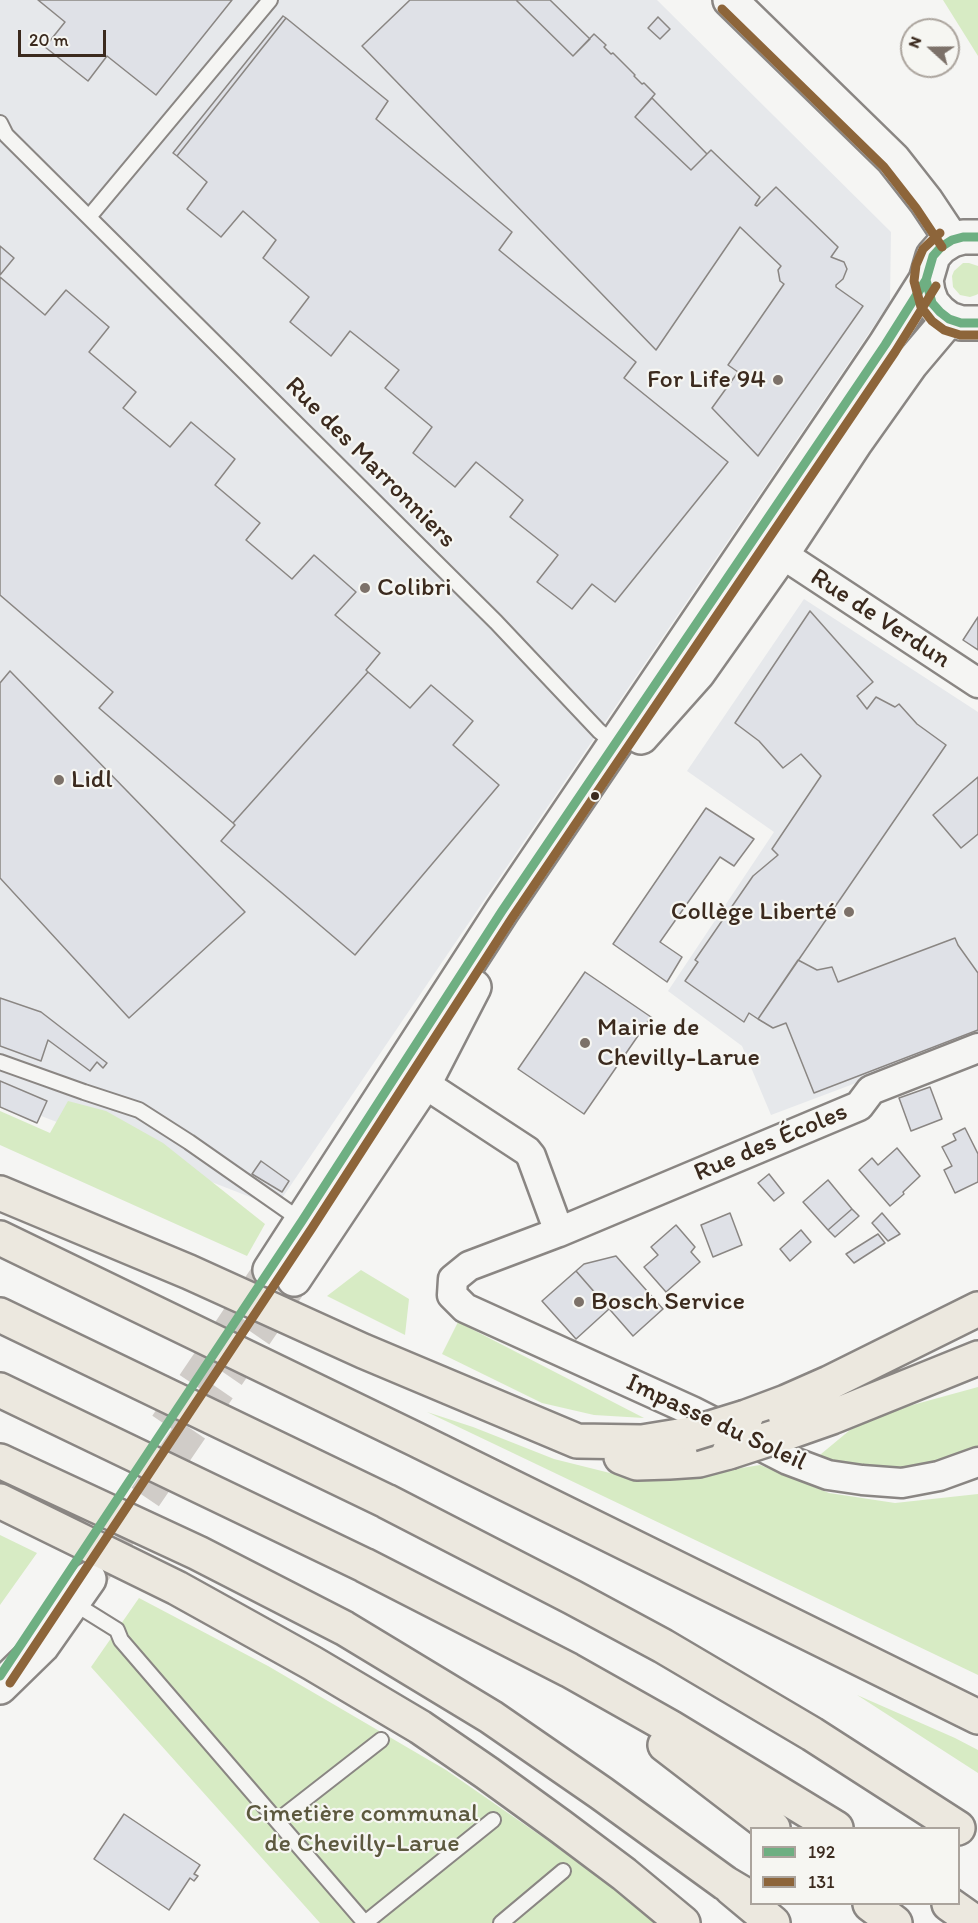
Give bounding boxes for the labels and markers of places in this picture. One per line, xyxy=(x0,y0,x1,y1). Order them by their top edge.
place label: For Life 94 xyxy=(647,364,766,396)
marker: For Life 94 xyxy=(771,373,785,387)
place label: Colibri xyxy=(377,572,451,604)
marker: Colibri xyxy=(358,581,372,595)
place label: Lidl xyxy=(71,764,112,796)
marker: Lidl xyxy=(52,773,66,787)
unlabelled marker xyxy=(589,790,601,802)
place label: Collège Liberté xyxy=(671,896,837,928)
marker: Collège Liberté xyxy=(842,905,856,919)
place label: Mairie de Chevilly-Larue xyxy=(597,1012,760,1074)
marker: Mairie de Chevilly-Larue xyxy=(578,1036,592,1050)
place label: Bosch Service xyxy=(591,1286,745,1318)
marker: Bosch Service xyxy=(572,1295,586,1309)

